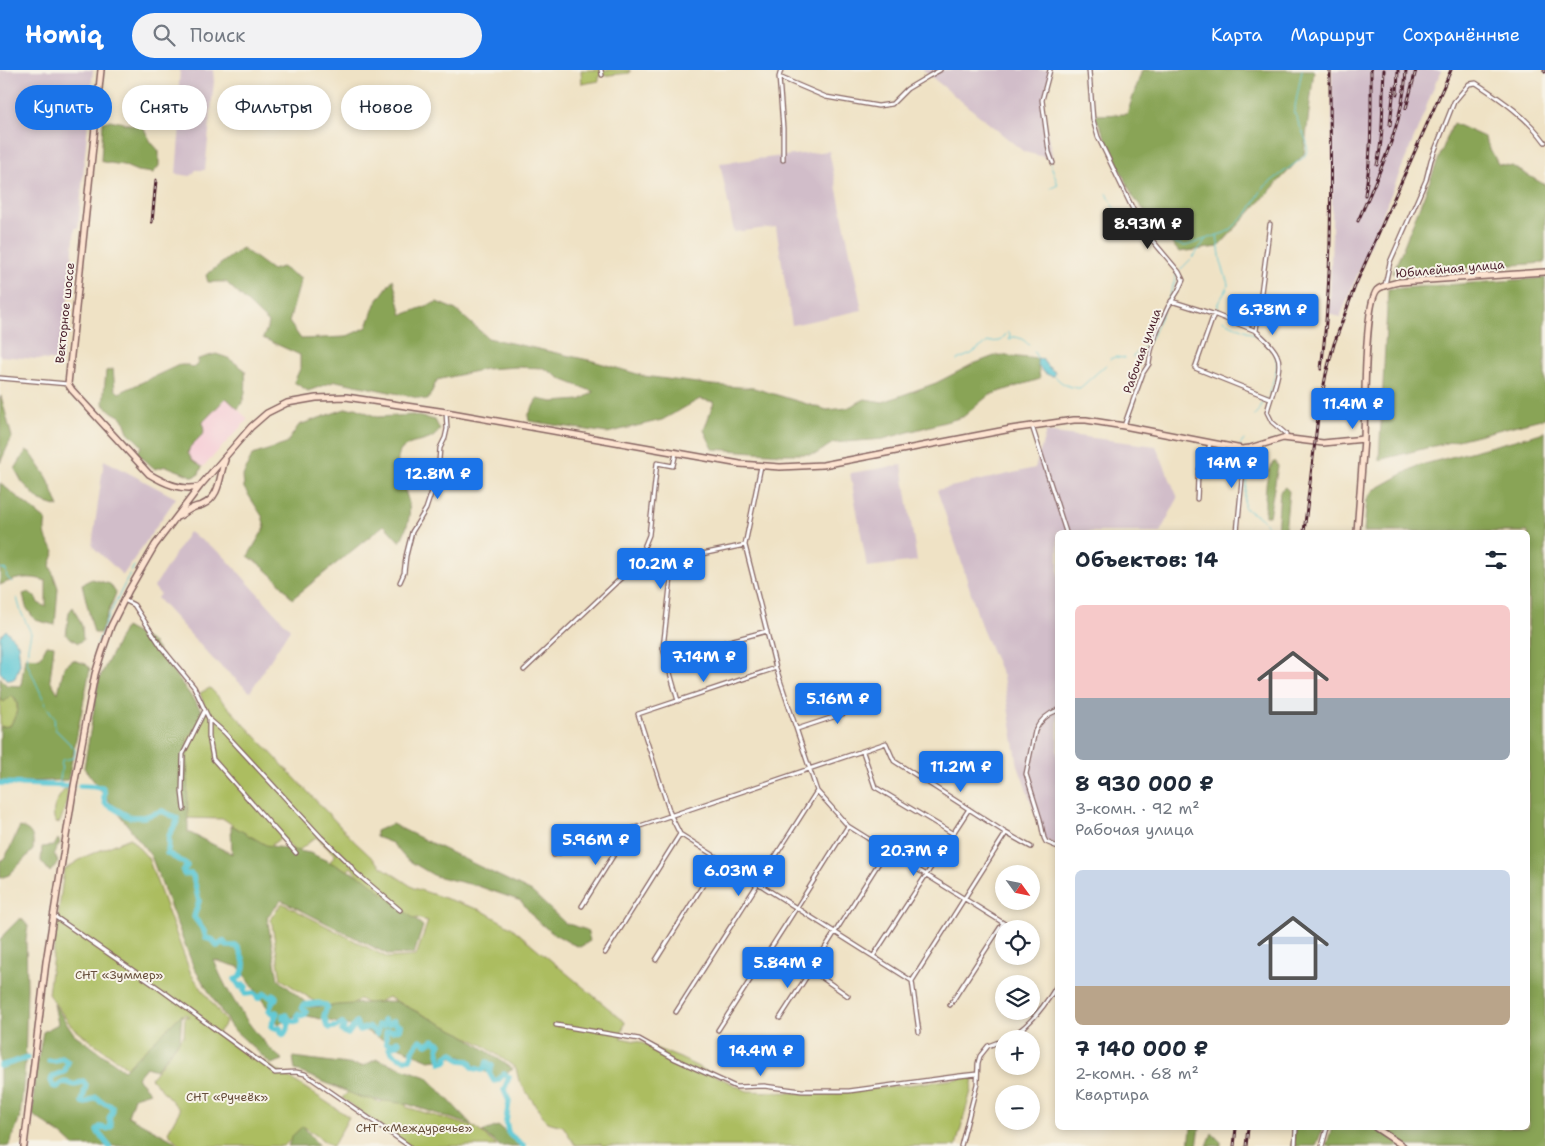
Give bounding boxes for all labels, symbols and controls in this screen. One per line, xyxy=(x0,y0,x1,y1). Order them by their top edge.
search box xyxy=(132,13,482,58)
text: Homiq xyxy=(25,19,102,51)
icon: search xyxy=(150,21,178,49)
text: Поиск xyxy=(190,23,245,48)
text: Карта xyxy=(1211,23,1262,47)
text: Маршрут xyxy=(1290,23,1374,47)
text: Сохранённые xyxy=(1402,23,1520,47)
chip: Купить xyxy=(15,85,112,130)
chip: Снять xyxy=(122,85,207,130)
chip: Фильтры xyxy=(217,85,331,130)
chip: Новое xyxy=(341,85,431,130)
pin: 8.93M ₽ xyxy=(1102,208,1194,250)
text: 8.93M ₽ xyxy=(1114,213,1182,234)
street label: Юбилейная улица xyxy=(1395,256,1506,282)
street label: Векторное шоссе xyxy=(52,262,78,364)
pin: 6.78M ₽ xyxy=(1227,294,1319,336)
text: 6.78M ₽ xyxy=(1238,299,1308,320)
street label: Рабочая улица xyxy=(1119,306,1165,396)
pin: 11.4M ₽ xyxy=(1307,388,1399,430)
text: 11.4M ₽ xyxy=(1322,393,1384,414)
pin: 14M ₽ xyxy=(1197,446,1267,489)
text: 14M ₽ xyxy=(1206,452,1258,473)
pin: 12.8M ₽ xyxy=(392,458,484,500)
text: 12.8M ₽ xyxy=(405,463,471,484)
text: Объектов: 14 xyxy=(1075,546,1218,574)
icon: filters xyxy=(1482,546,1510,574)
pin: 10.2M ₽ xyxy=(615,548,707,590)
text: 10.2M ₽ xyxy=(628,553,694,574)
icon: home xyxy=(1248,638,1338,728)
pin: 7.14M ₽ xyxy=(658,640,750,683)
text: 7.14M ₽ xyxy=(672,646,736,667)
pin: 5.16M ₽ xyxy=(792,682,884,725)
text: 5.16M ₽ xyxy=(806,688,870,709)
pin: 11.2M ₽ xyxy=(915,750,1007,793)
text: 11.2M ₽ xyxy=(930,756,992,777)
text: 8 930 000 ₽ xyxy=(1075,770,1214,798)
text: 3-комн. · 92 m² xyxy=(1075,798,1200,819)
text: Рабочая улица xyxy=(1075,819,1194,840)
pin: 5.96M ₽ xyxy=(550,824,642,866)
text: 5.96M ₽ xyxy=(562,829,630,850)
pin: 20.7M ₽ xyxy=(868,834,960,877)
text: 20.7M ₽ xyxy=(880,840,948,861)
pin: 6.03M ₽ xyxy=(693,854,785,897)
text: 6.03M ₽ xyxy=(704,860,774,881)
north arrow xyxy=(995,865,1040,910)
map controls xyxy=(995,865,1040,1130)
icon: home xyxy=(1248,903,1338,993)
button: locate xyxy=(995,920,1040,965)
pin: 5.84M ₽ xyxy=(742,946,834,989)
text: 5.84M ₽ xyxy=(753,952,823,973)
park label: СНТ «Зуммер» xyxy=(75,967,164,983)
button: layers xyxy=(995,975,1040,1020)
button: + xyxy=(995,1030,1040,1075)
pin: 14.4M ₽ xyxy=(715,1034,807,1077)
text: 7 140 000 ₽ xyxy=(1075,1035,1209,1063)
text: 14.4M ₽ xyxy=(728,1040,794,1061)
text: 2-комн. · 68 m² xyxy=(1075,1063,1199,1084)
text: Квартира xyxy=(1075,1084,1149,1105)
button: − xyxy=(995,1085,1040,1130)
park label: СНТ «Ручеёк» xyxy=(186,1089,268,1105)
park label: СНТ «Междуречье» xyxy=(356,1120,473,1136)

